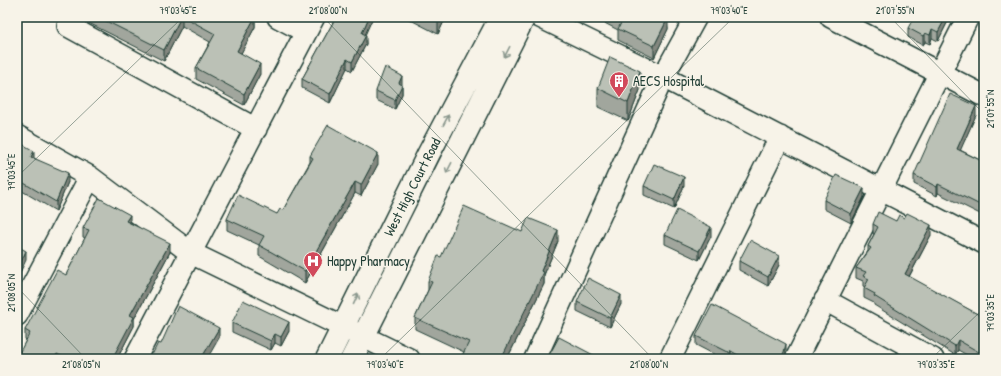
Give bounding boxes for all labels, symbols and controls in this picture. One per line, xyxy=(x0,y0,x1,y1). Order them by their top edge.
text: 79°03'45"E xyxy=(160,4,197,17)
text: 21°08'00"N xyxy=(309,4,347,17)
text: 79°03'40"E xyxy=(710,4,748,17)
text: 21°07'55"N xyxy=(876,4,914,17)
one-way arrow xyxy=(503,46,510,58)
building icon: AECS Hospital xyxy=(608,70,630,98)
place label: AECS Hospital xyxy=(633,71,704,91)
text: 21°07'55"N xyxy=(984,90,997,128)
one-way arrow xyxy=(443,115,451,127)
street label: West High Court Road xyxy=(379,134,446,240)
text: 79°03'45"E xyxy=(5,153,18,190)
one-way arrow xyxy=(444,162,452,174)
hospital icon: Happy Pharmacy xyxy=(302,250,324,278)
place label: Happy Pharmacy xyxy=(327,251,410,271)
text: 21°08'05"N xyxy=(5,274,18,312)
one-way arrow xyxy=(353,293,360,305)
text: 79°03'35"E xyxy=(984,294,997,332)
text: 21°08'05"N xyxy=(62,358,100,371)
text: 79°03'40"E xyxy=(366,358,404,371)
text: 21°08'00"N xyxy=(630,358,668,371)
text: 79°03'35"E xyxy=(917,358,955,371)

